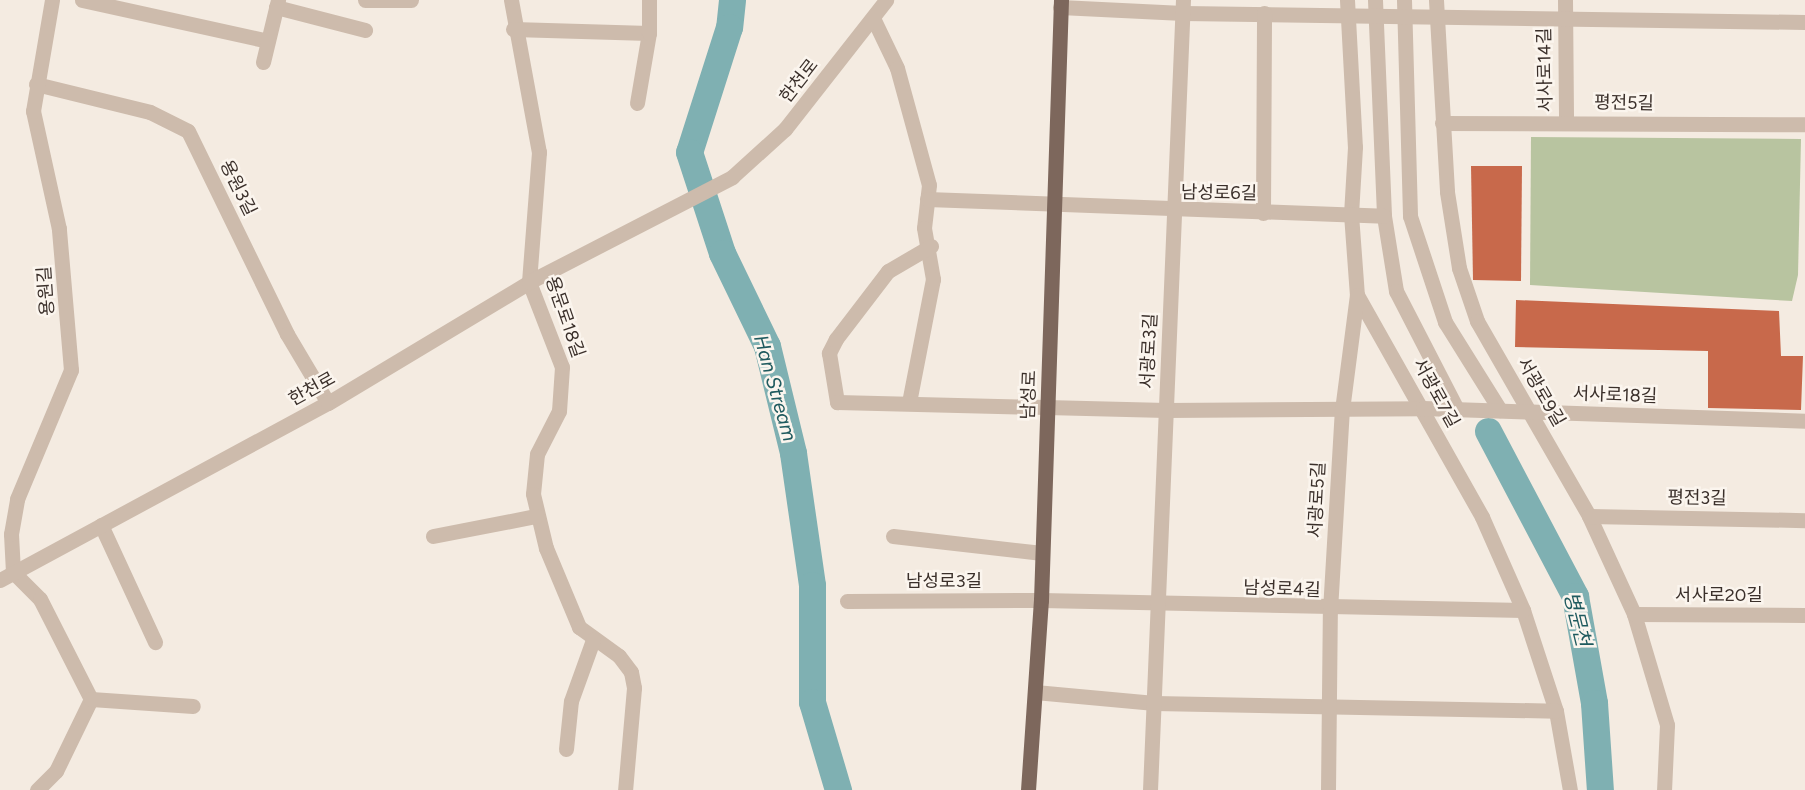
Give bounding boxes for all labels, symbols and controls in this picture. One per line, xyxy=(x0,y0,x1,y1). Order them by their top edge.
street label: 서사로14길 xyxy=(1533,27,1557,113)
street label: 한천로 xyxy=(775,55,823,107)
street label: 평전5길 xyxy=(1594,92,1654,114)
street label: 용원3길 xyxy=(215,157,261,219)
street label: 남성로6길 xyxy=(1181,182,1257,204)
street label: 용원길 xyxy=(33,265,59,317)
street label: 용문로18길 xyxy=(541,273,589,361)
street label: 서광로3길 xyxy=(1136,312,1162,390)
water label: Han Stream xyxy=(748,332,802,444)
street label: 서광로9길 xyxy=(1513,354,1569,430)
street label: 서광로7길 xyxy=(1408,355,1464,431)
street label: 한천로 xyxy=(285,368,339,410)
street label: 남성로 xyxy=(1017,370,1041,420)
street label: 서사로18길 xyxy=(1572,383,1658,407)
street label: 서광로5길 xyxy=(1304,461,1330,539)
street label: 평전3길 xyxy=(1667,487,1727,509)
street label: 남성로3길 xyxy=(906,570,982,592)
street label: 남성로4길 xyxy=(1243,577,1321,601)
street label: 서사로20길 xyxy=(1675,584,1763,606)
water label: 병문천 xyxy=(1559,589,1595,649)

